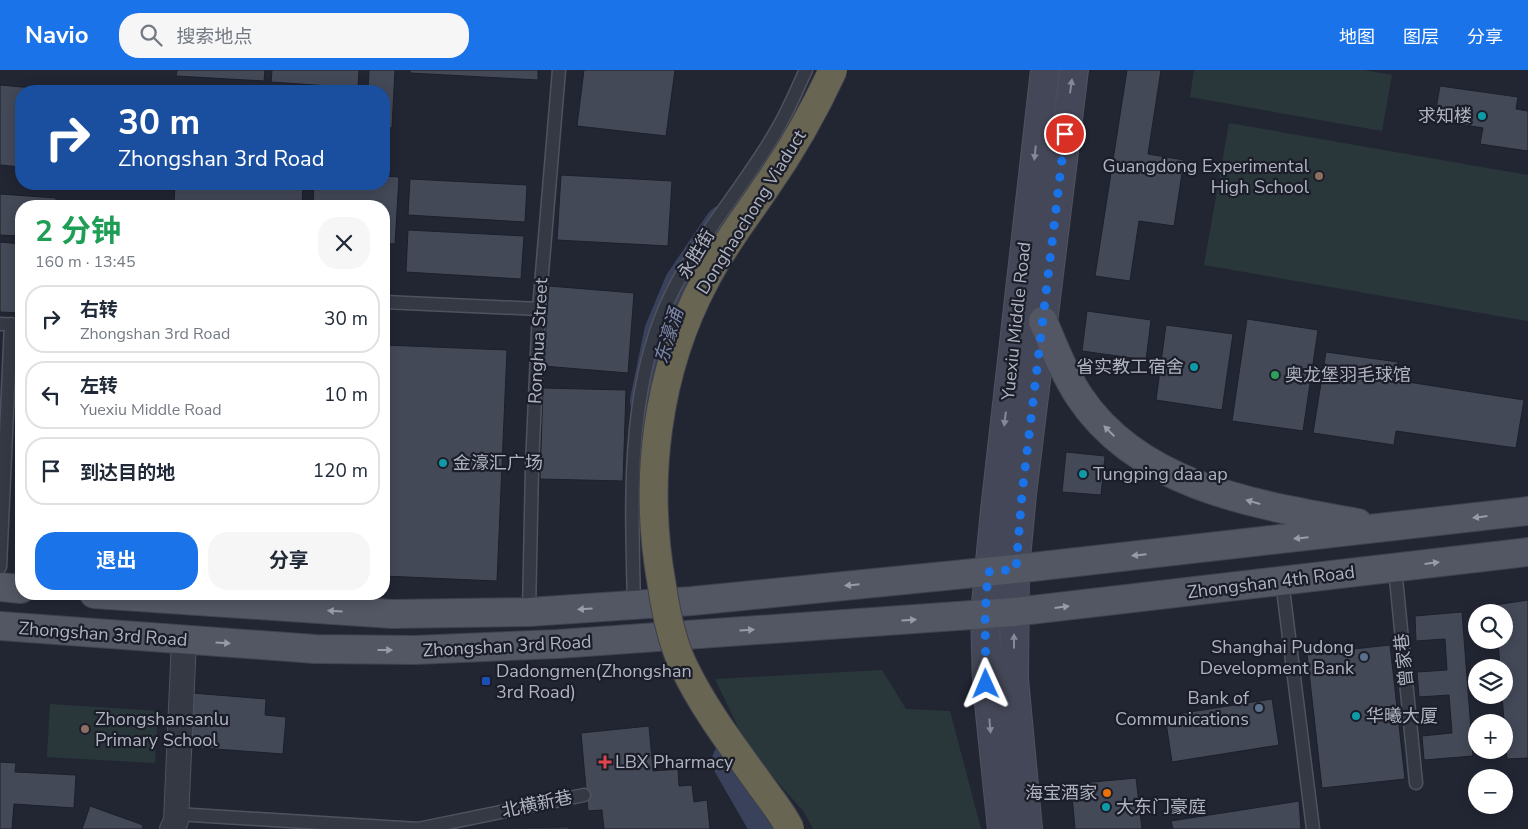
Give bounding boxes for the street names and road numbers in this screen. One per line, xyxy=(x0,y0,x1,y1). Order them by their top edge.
street label: Donghaochong Viaduct xyxy=(691,125,812,299)
street label: 永胜街 xyxy=(672,225,720,283)
street label: Yuexiu Middle Road xyxy=(996,241,1036,402)
street label: Ronghua Street xyxy=(523,277,553,405)
street label: Zhongshan 4th Road xyxy=(1186,560,1356,604)
street label: Zhongshan 3rd Road xyxy=(18,616,188,652)
street label: Zhongshan 3rd Road xyxy=(422,630,592,662)
street label: 曾家巷 xyxy=(1389,632,1419,688)
street label: 北横新巷 xyxy=(499,785,575,823)

